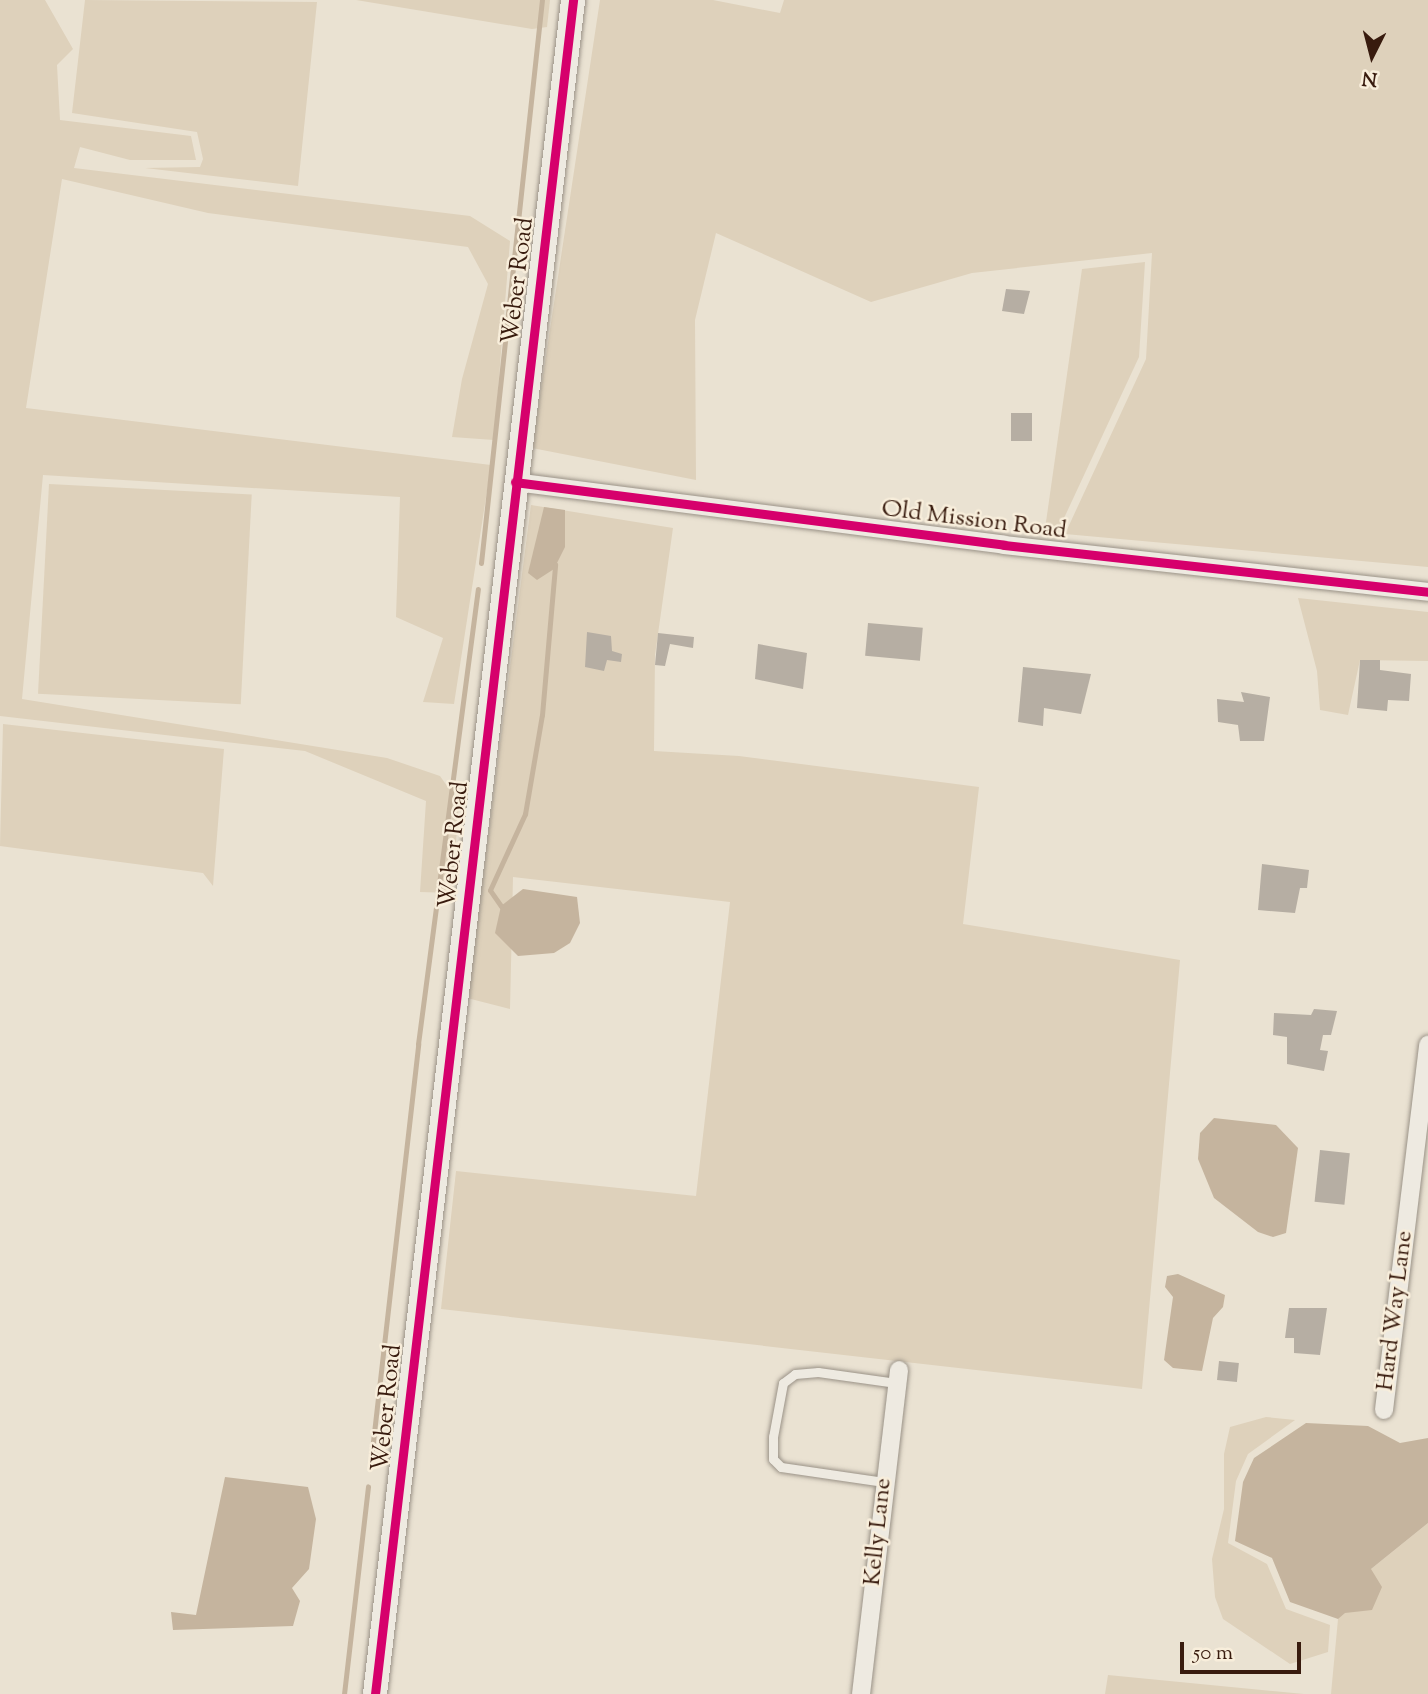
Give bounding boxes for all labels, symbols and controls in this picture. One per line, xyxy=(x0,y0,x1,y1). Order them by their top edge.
north arrow xyxy=(1337,21,1407,91)
text: N xyxy=(1361,63,1379,92)
street label: Weber Road xyxy=(497,216,541,346)
street label: Old Mission Road xyxy=(880,495,1068,547)
street label: Weber Road xyxy=(434,780,476,910)
street label: Hard Way Lane xyxy=(1372,1229,1420,1393)
street label: Weber Road xyxy=(367,1343,409,1473)
street label: Kelly Lane xyxy=(859,1477,899,1587)
scale bar xyxy=(1183,1628,1304,1672)
text: 50 m xyxy=(1193,1639,1233,1669)

